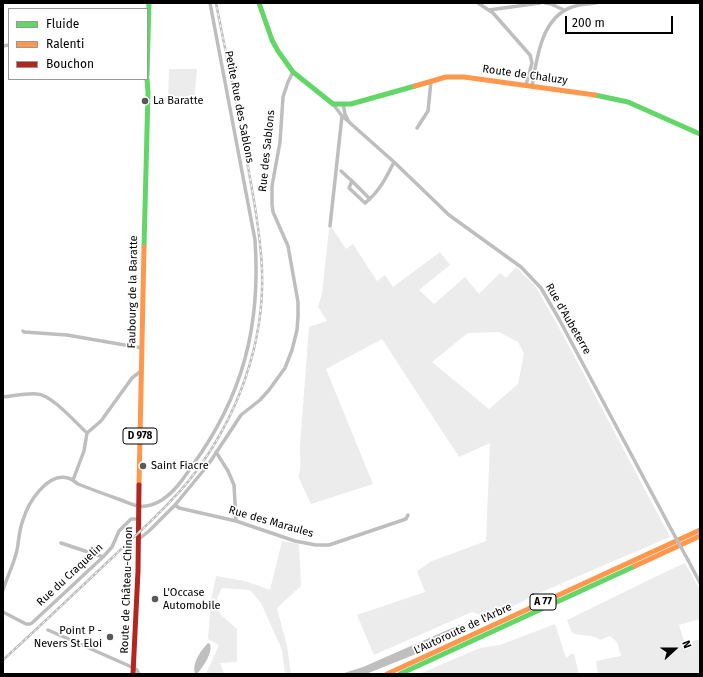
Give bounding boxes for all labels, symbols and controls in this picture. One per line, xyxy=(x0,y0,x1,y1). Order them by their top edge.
legend xyxy=(8,8,148,80)
scale bar xyxy=(567,8,675,34)
text: 200 m xyxy=(572,16,605,30)
text: Fluide xyxy=(46,17,79,31)
text: Ralenti xyxy=(46,37,84,51)
street label: Petite Rue des Sablons xyxy=(222,50,256,164)
text: Bouchon xyxy=(46,57,94,71)
street label: Route de Chaluzy xyxy=(482,62,568,88)
place label: La Baratte xyxy=(153,94,204,108)
marker: La Baratte xyxy=(140,96,150,106)
street label: Rue des Sablons xyxy=(256,109,278,193)
street label: Faubourg de la Baratte xyxy=(125,235,141,349)
street label: Rue d'Aubeterre xyxy=(542,281,594,357)
road number: D 978 xyxy=(123,428,157,444)
place label: Saint Fiacre xyxy=(151,459,209,473)
marker: Saint Fiacre xyxy=(138,461,148,471)
street label: Rue des Maraules xyxy=(227,504,315,540)
street label: Route de Château-Chinon xyxy=(118,526,136,654)
street label: Rue du Craquelin xyxy=(34,541,106,609)
place label: L'Occase Automobile xyxy=(163,586,221,612)
marker: L'Occase Automobile xyxy=(150,594,160,604)
road number: A 77 xyxy=(530,594,556,610)
street label: L'Autoroute de l'Arbre xyxy=(412,601,514,657)
place label: Point P - Nevers St Eloi xyxy=(34,624,102,650)
north arrow xyxy=(655,629,695,669)
marker: Point P - Nevers St Eloi xyxy=(105,632,115,642)
text: N xyxy=(679,639,694,650)

